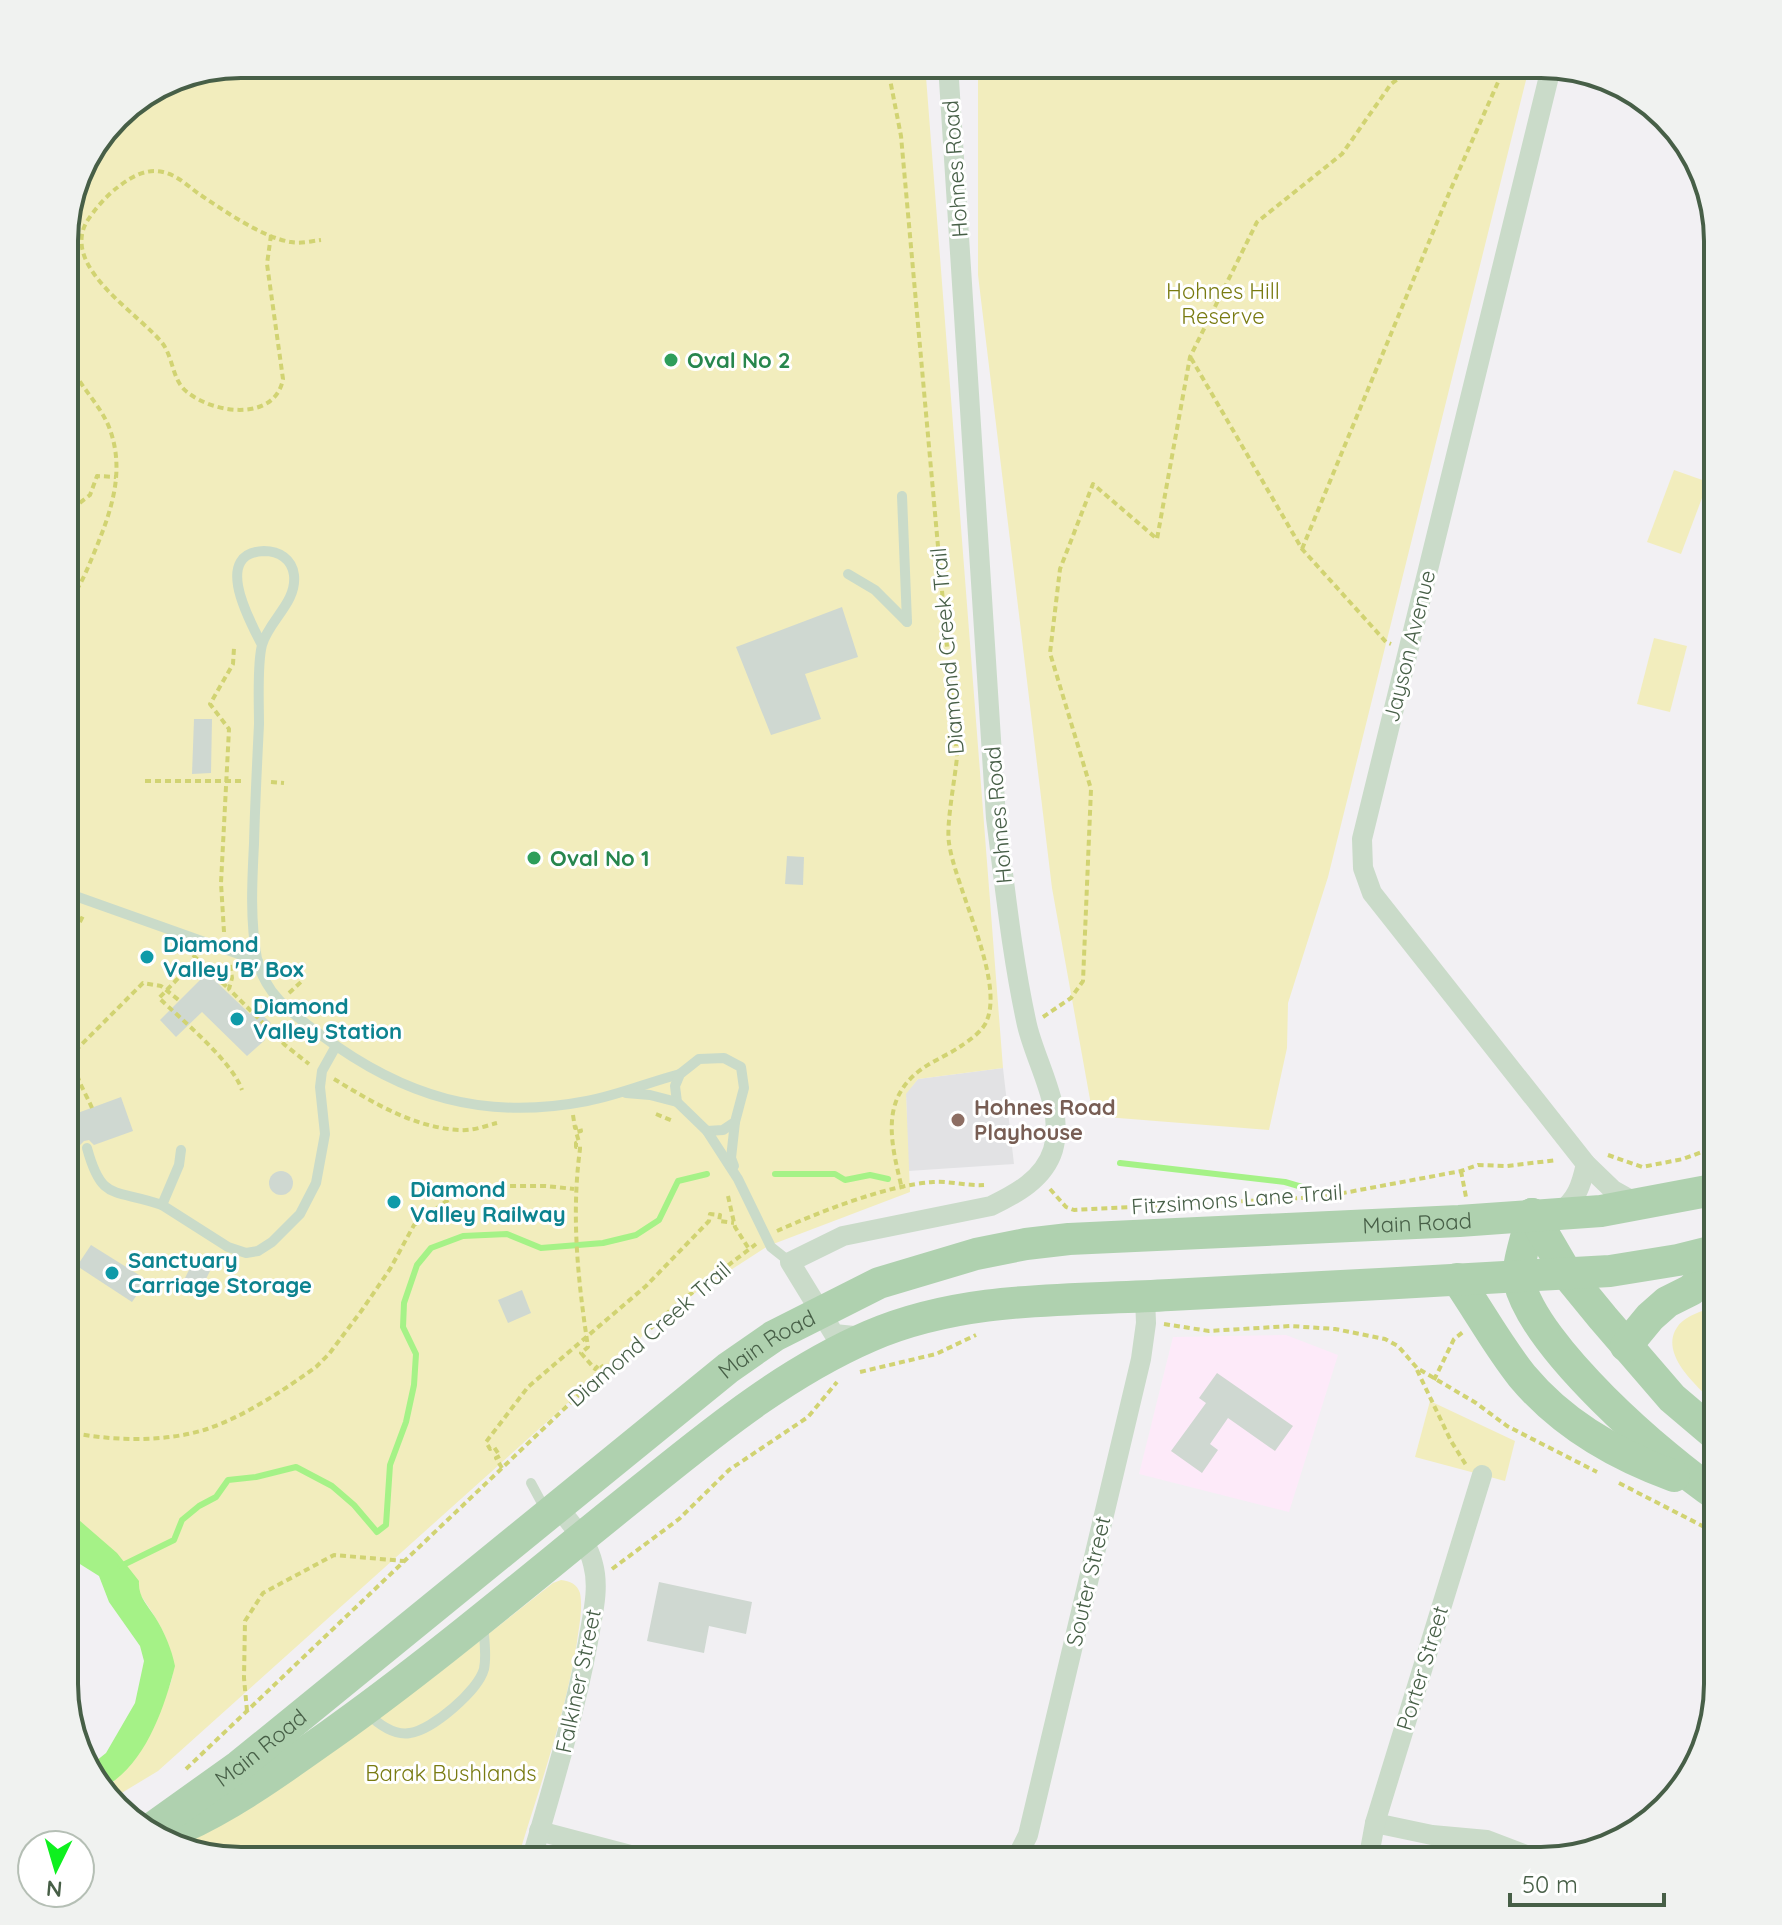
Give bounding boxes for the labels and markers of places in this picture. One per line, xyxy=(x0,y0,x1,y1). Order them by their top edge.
place label: Oval No 2 xyxy=(687,346,791,374)
marker: Oval No 2 xyxy=(662,351,680,369)
place label: Oval No 1 xyxy=(550,844,650,872)
marker: Oval No 1 xyxy=(525,849,543,867)
place label: Diamond Valley 'B' Box xyxy=(163,930,304,983)
marker: Diamond Valley 'B' Box xyxy=(138,948,156,966)
place label: Diamond Valley Station xyxy=(253,992,402,1045)
marker: Diamond Valley Station xyxy=(228,1010,246,1028)
place label: Hohnes Road Playhouse xyxy=(974,1093,1116,1146)
marker: Hohnes Road Playhouse xyxy=(949,1111,967,1129)
place label: Diamond Valley Railway xyxy=(410,1175,566,1228)
marker: Diamond Valley Railway xyxy=(385,1193,403,1211)
place label: Sanctuary Carriage Storage xyxy=(128,1246,312,1299)
marker: Sanctuary Carriage Storage xyxy=(103,1264,121,1282)

